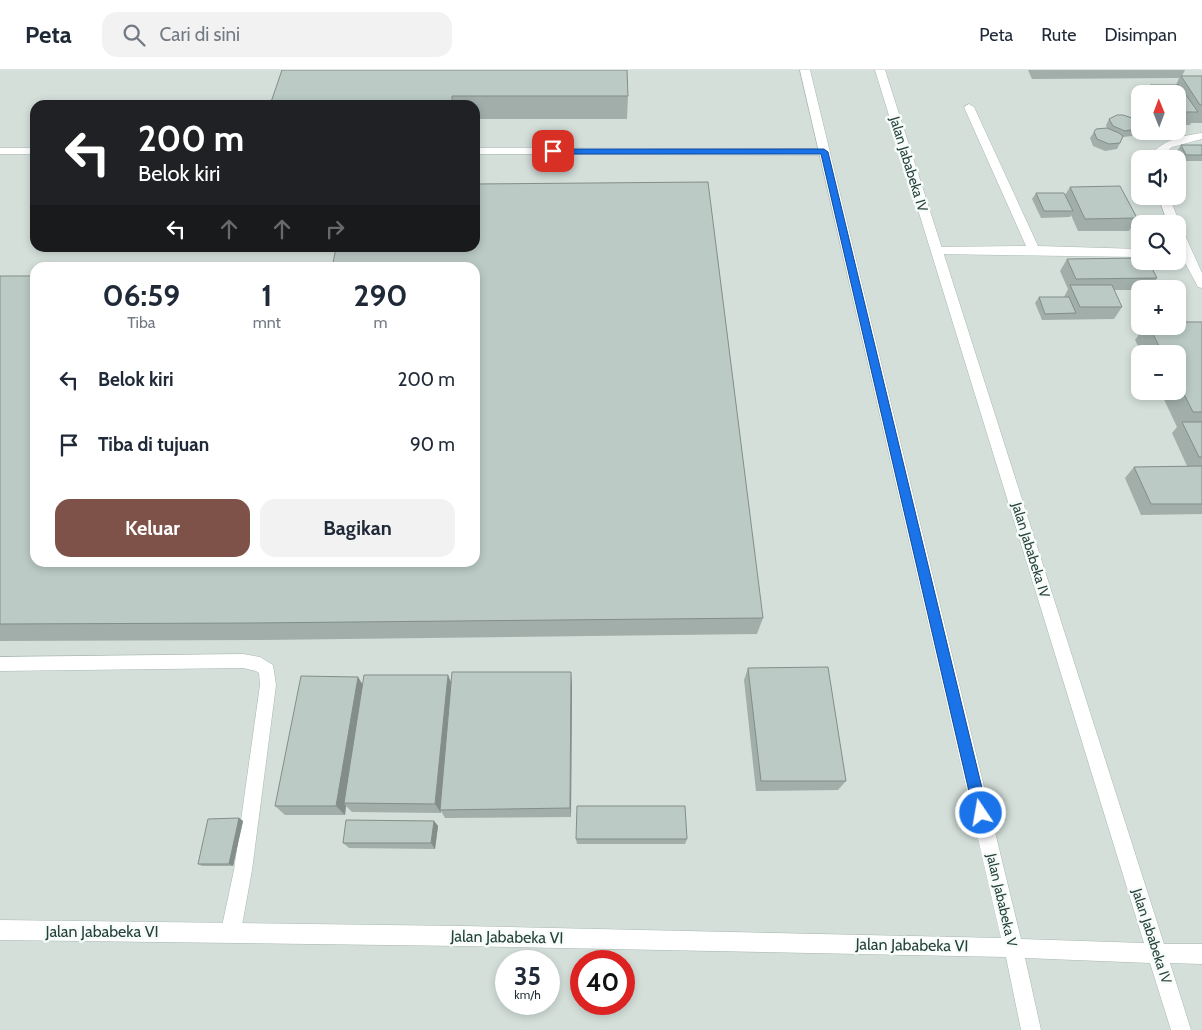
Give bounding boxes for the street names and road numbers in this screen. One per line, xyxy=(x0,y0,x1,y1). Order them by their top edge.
street label: Jalan Jababeka IV xyxy=(886,113,932,214)
street label: Jalan Jababeka IV xyxy=(1008,499,1054,600)
street label: Jalan Jababeka V xyxy=(982,851,1022,949)
street label: Jalan Jababeka IV xyxy=(1128,885,1176,986)
street label: Jalan Jababeka VI xyxy=(44,922,159,941)
street label: Jalan Jababeka VI xyxy=(449,926,564,947)
street label: Jalan Jababeka VI xyxy=(854,934,969,955)

